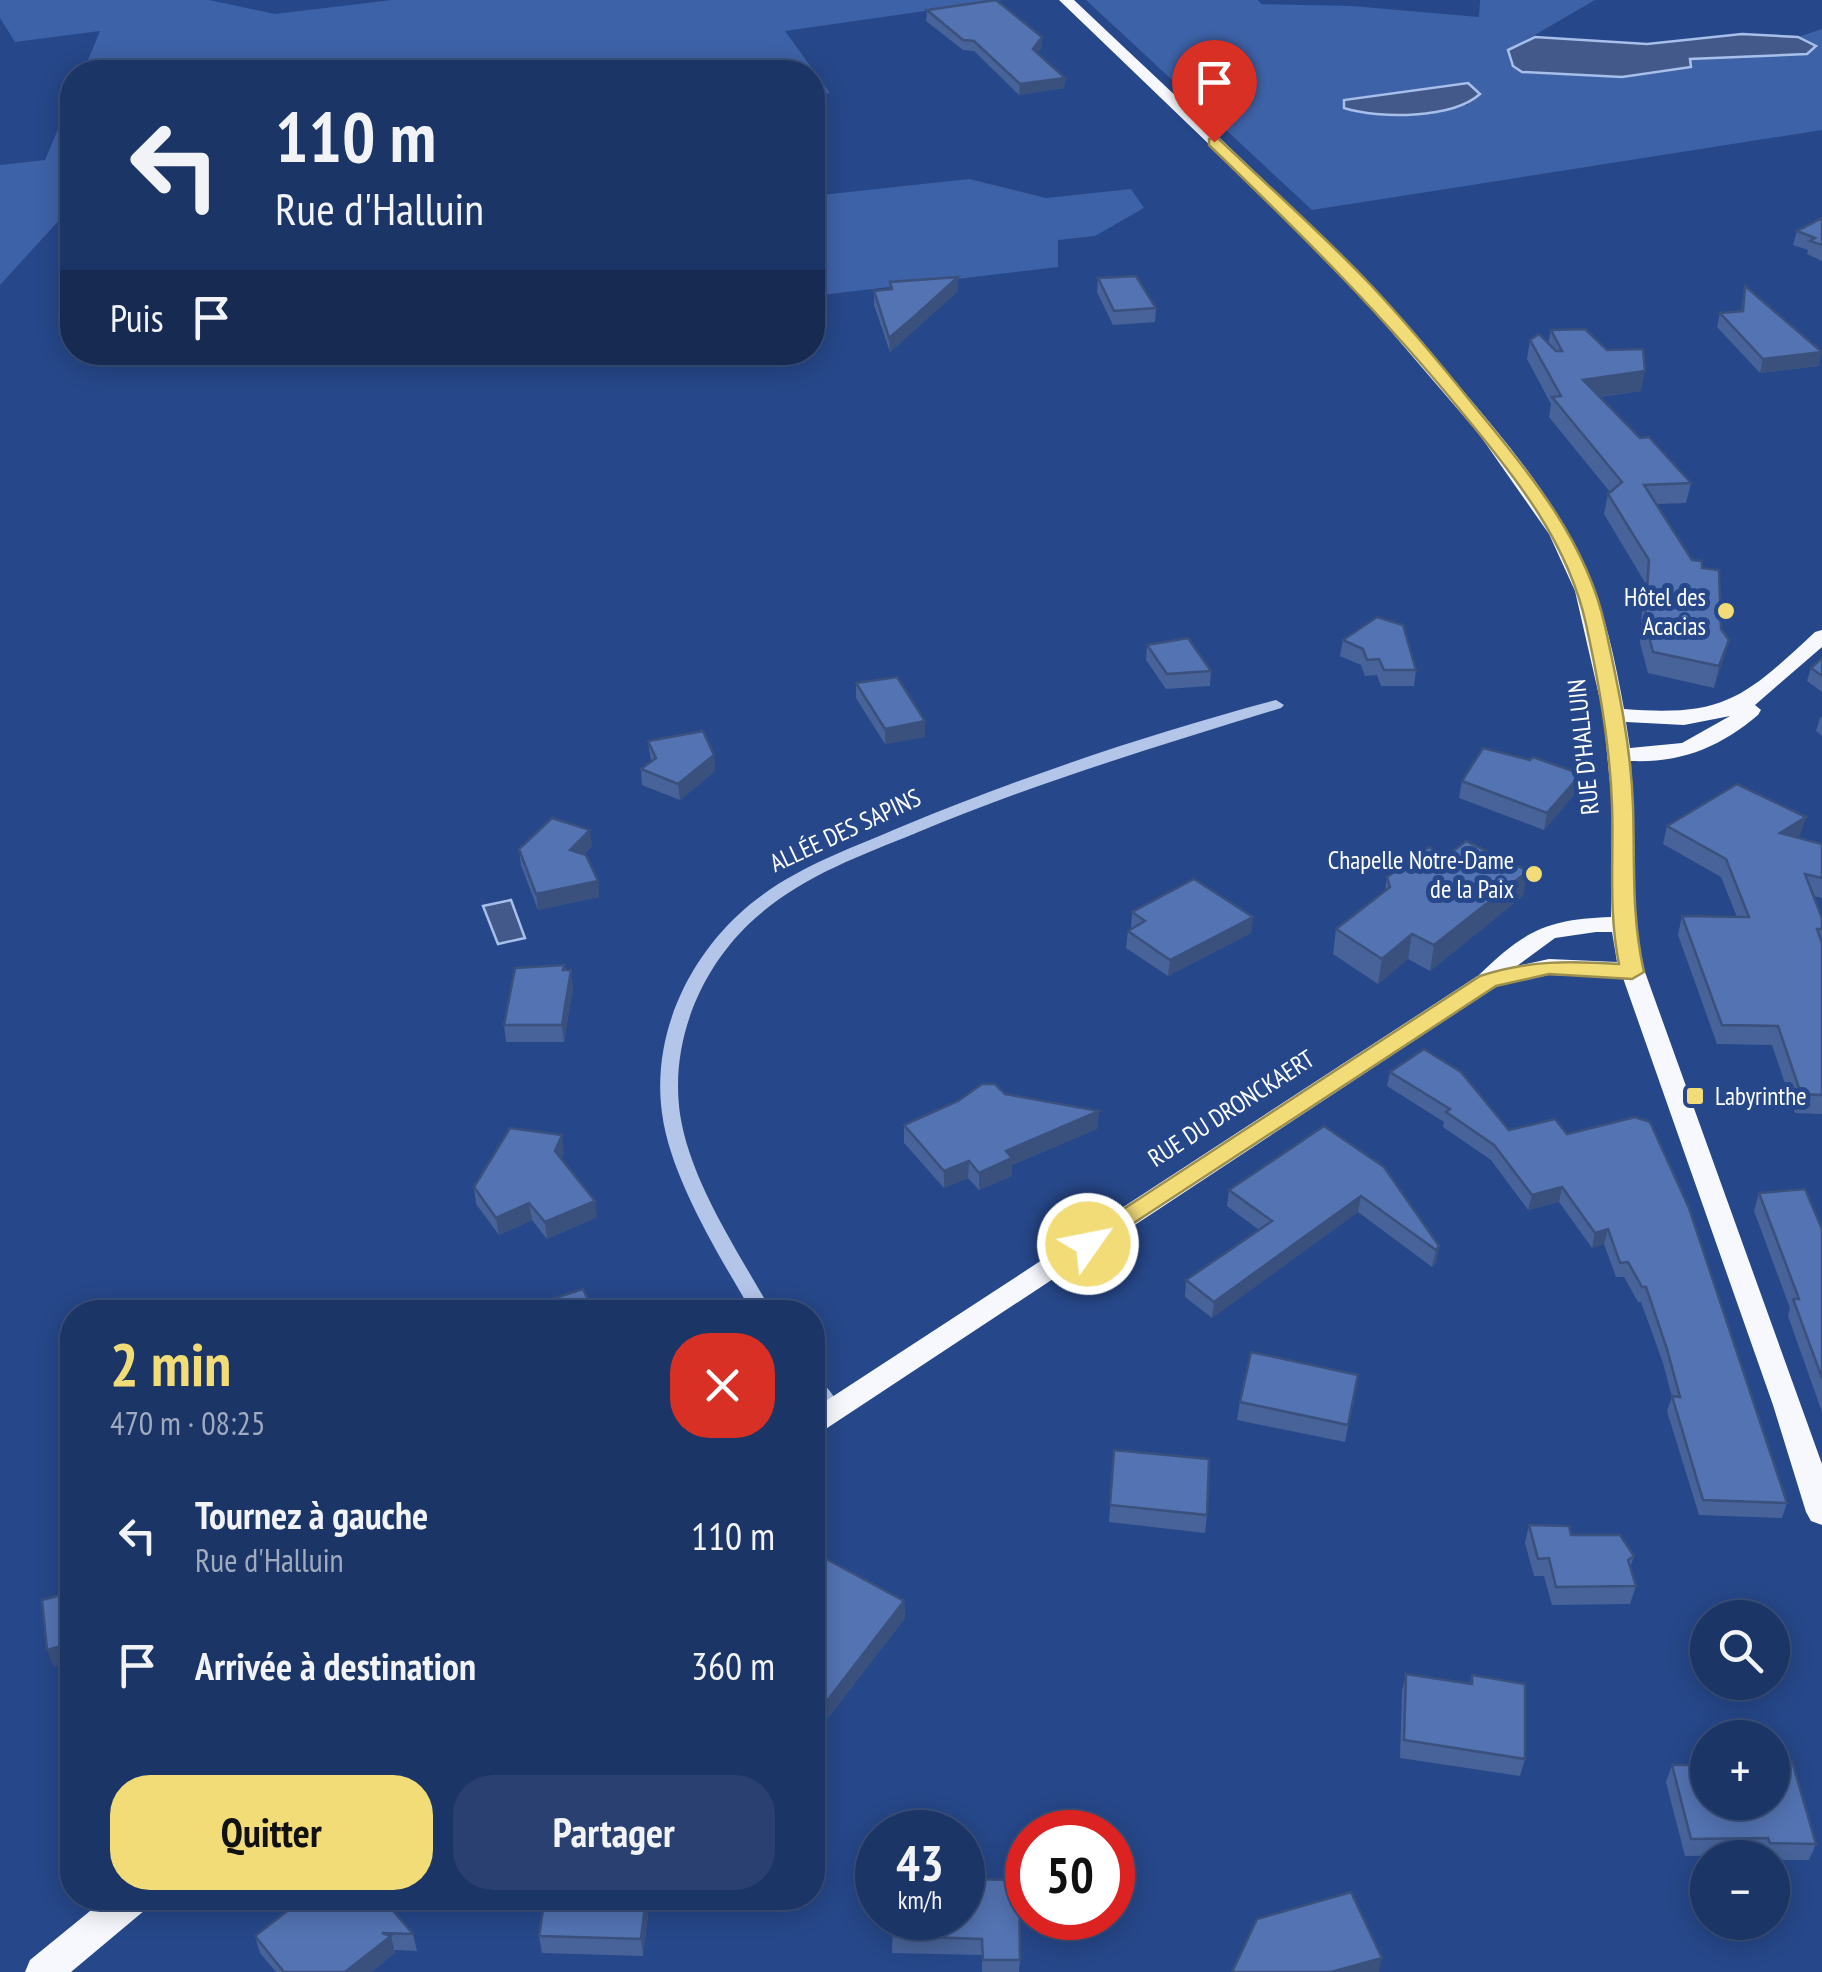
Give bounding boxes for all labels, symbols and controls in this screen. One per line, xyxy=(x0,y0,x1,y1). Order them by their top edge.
pin xyxy=(1172,40,1257,143)
icon: arrive xyxy=(1187,55,1242,110)
text: 110 m xyxy=(275,91,436,181)
icon: left xyxy=(110,100,240,230)
text: Rue d'Halluin xyxy=(275,179,484,237)
icon: arrive xyxy=(184,290,239,345)
text: Puis xyxy=(110,293,164,342)
place label: Hôtel des Acacias xyxy=(1624,581,1706,642)
marker: Hôtel des Acacias xyxy=(1715,600,1737,622)
street label: RUE D'HALLUIN xyxy=(1560,678,1606,816)
street label: ALLÉE DES SAPINS xyxy=(764,781,926,879)
place label: Chapelle Notre-Dame de la Paix xyxy=(1328,844,1514,905)
marker: Chapelle Notre-Dame de la Paix xyxy=(1523,863,1545,885)
street label: RUE DU DRONCKAERT xyxy=(1142,1042,1320,1174)
place label: Labyrinthe xyxy=(1715,1080,1806,1112)
marker: Labyrinthe xyxy=(1684,1085,1706,1107)
position arrow xyxy=(1036,1192,1140,1296)
text: 2 min xyxy=(110,1325,231,1403)
button: close xyxy=(670,1333,775,1438)
text: 470 m · 08:25 xyxy=(110,1402,265,1444)
text: Tournez à gauche xyxy=(195,1490,428,1539)
icon: left xyxy=(110,1508,165,1563)
text: 110 m xyxy=(691,1511,775,1560)
text: Rue d'Halluin xyxy=(195,1539,344,1581)
map controls xyxy=(1690,1600,1790,1940)
button: search xyxy=(1690,1600,1790,1700)
icon: arrive xyxy=(110,1638,165,1693)
text: Arrivée à destination xyxy=(195,1641,476,1690)
text: 360 m xyxy=(691,1641,775,1690)
button: + xyxy=(1690,1720,1790,1820)
button: Quitter xyxy=(110,1775,433,1890)
button: Partager xyxy=(453,1775,775,1890)
speed limit sign: 50 xyxy=(1005,1810,1135,1940)
text: 43 xyxy=(896,1830,944,1895)
button: − xyxy=(1690,1840,1790,1940)
text: km/h xyxy=(898,1884,942,1916)

